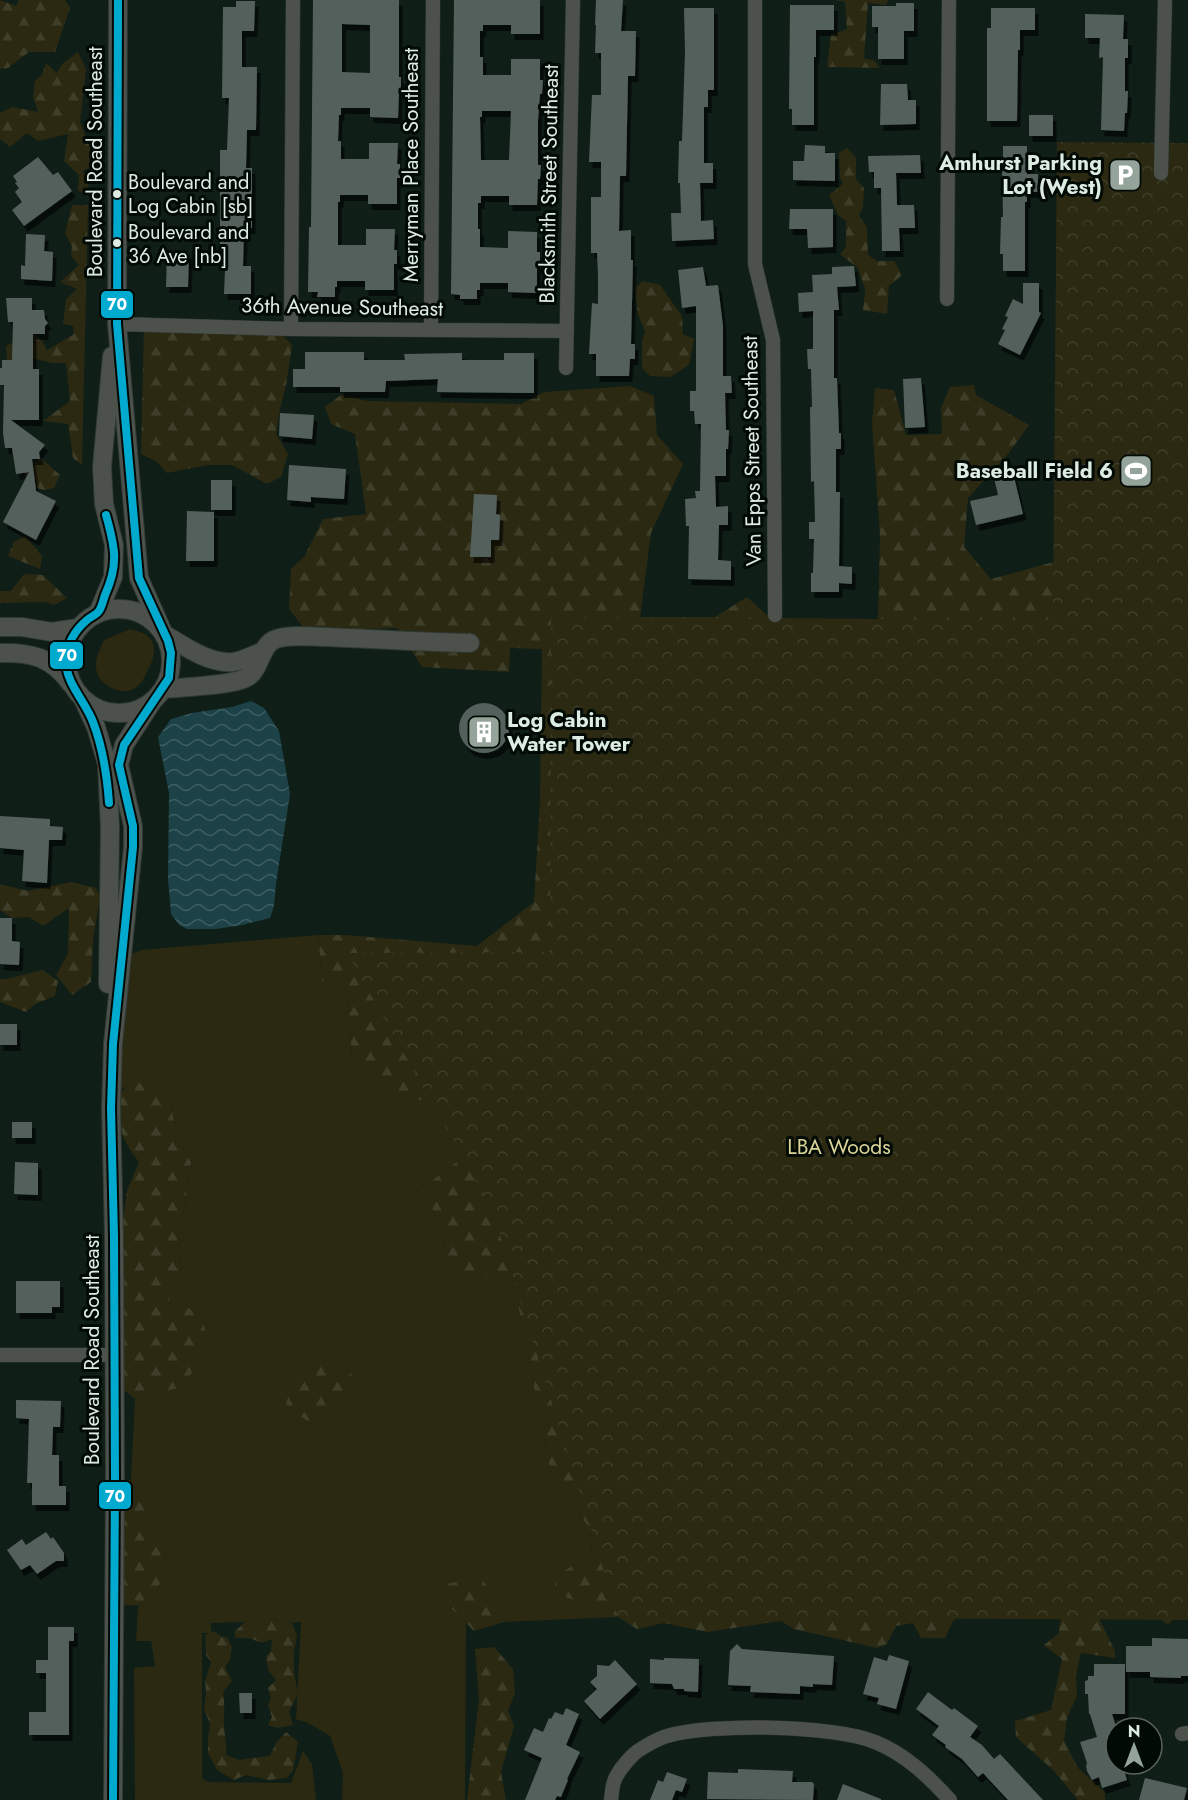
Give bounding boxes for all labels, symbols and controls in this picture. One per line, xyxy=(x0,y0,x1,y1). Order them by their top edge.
street label: Boulevard Road Southeast xyxy=(80,47,110,277)
street label: Merryman Place Southeast xyxy=(396,48,426,282)
street label: Blacksmith Street Southeast xyxy=(532,64,566,304)
place label: Amhurst Parking Lot (West) xyxy=(938,148,1102,202)
parking icon: Amhurst Parking Lot (West) xyxy=(1107,157,1143,193)
place label: Boulevard and Log Cabin [sb] xyxy=(128,168,253,221)
marker: Boulevard and Log Cabin [sb] xyxy=(111,188,123,200)
place label: Boulevard and 36 Ave [nb] xyxy=(128,218,249,271)
marker: Boulevard and 36 Ave [nb] xyxy=(111,237,123,249)
line badge: 70 xyxy=(100,290,134,319)
street label: 36th Avenue Southeast xyxy=(241,290,443,324)
text: 70 xyxy=(107,293,127,316)
street label: Van Epps Street Southeast xyxy=(735,336,769,566)
sports icon: Baseball Field 6 xyxy=(1118,453,1154,489)
place label: Baseball Field 6 xyxy=(956,456,1113,486)
line badge: 70 xyxy=(49,641,84,670)
text: 70 xyxy=(57,644,77,667)
place label: Log Cabin Water Tower xyxy=(507,705,631,759)
building icon: Log Cabin Water Tower xyxy=(466,714,502,750)
park label: LBA Woods xyxy=(787,1132,891,1162)
street label: Boulevard Road Southeast xyxy=(77,1235,107,1465)
line badge: 70 xyxy=(98,1481,132,1510)
text: 70 xyxy=(105,1485,125,1508)
north arrow xyxy=(1104,1716,1164,1776)
text: N xyxy=(1128,1720,1140,1743)

